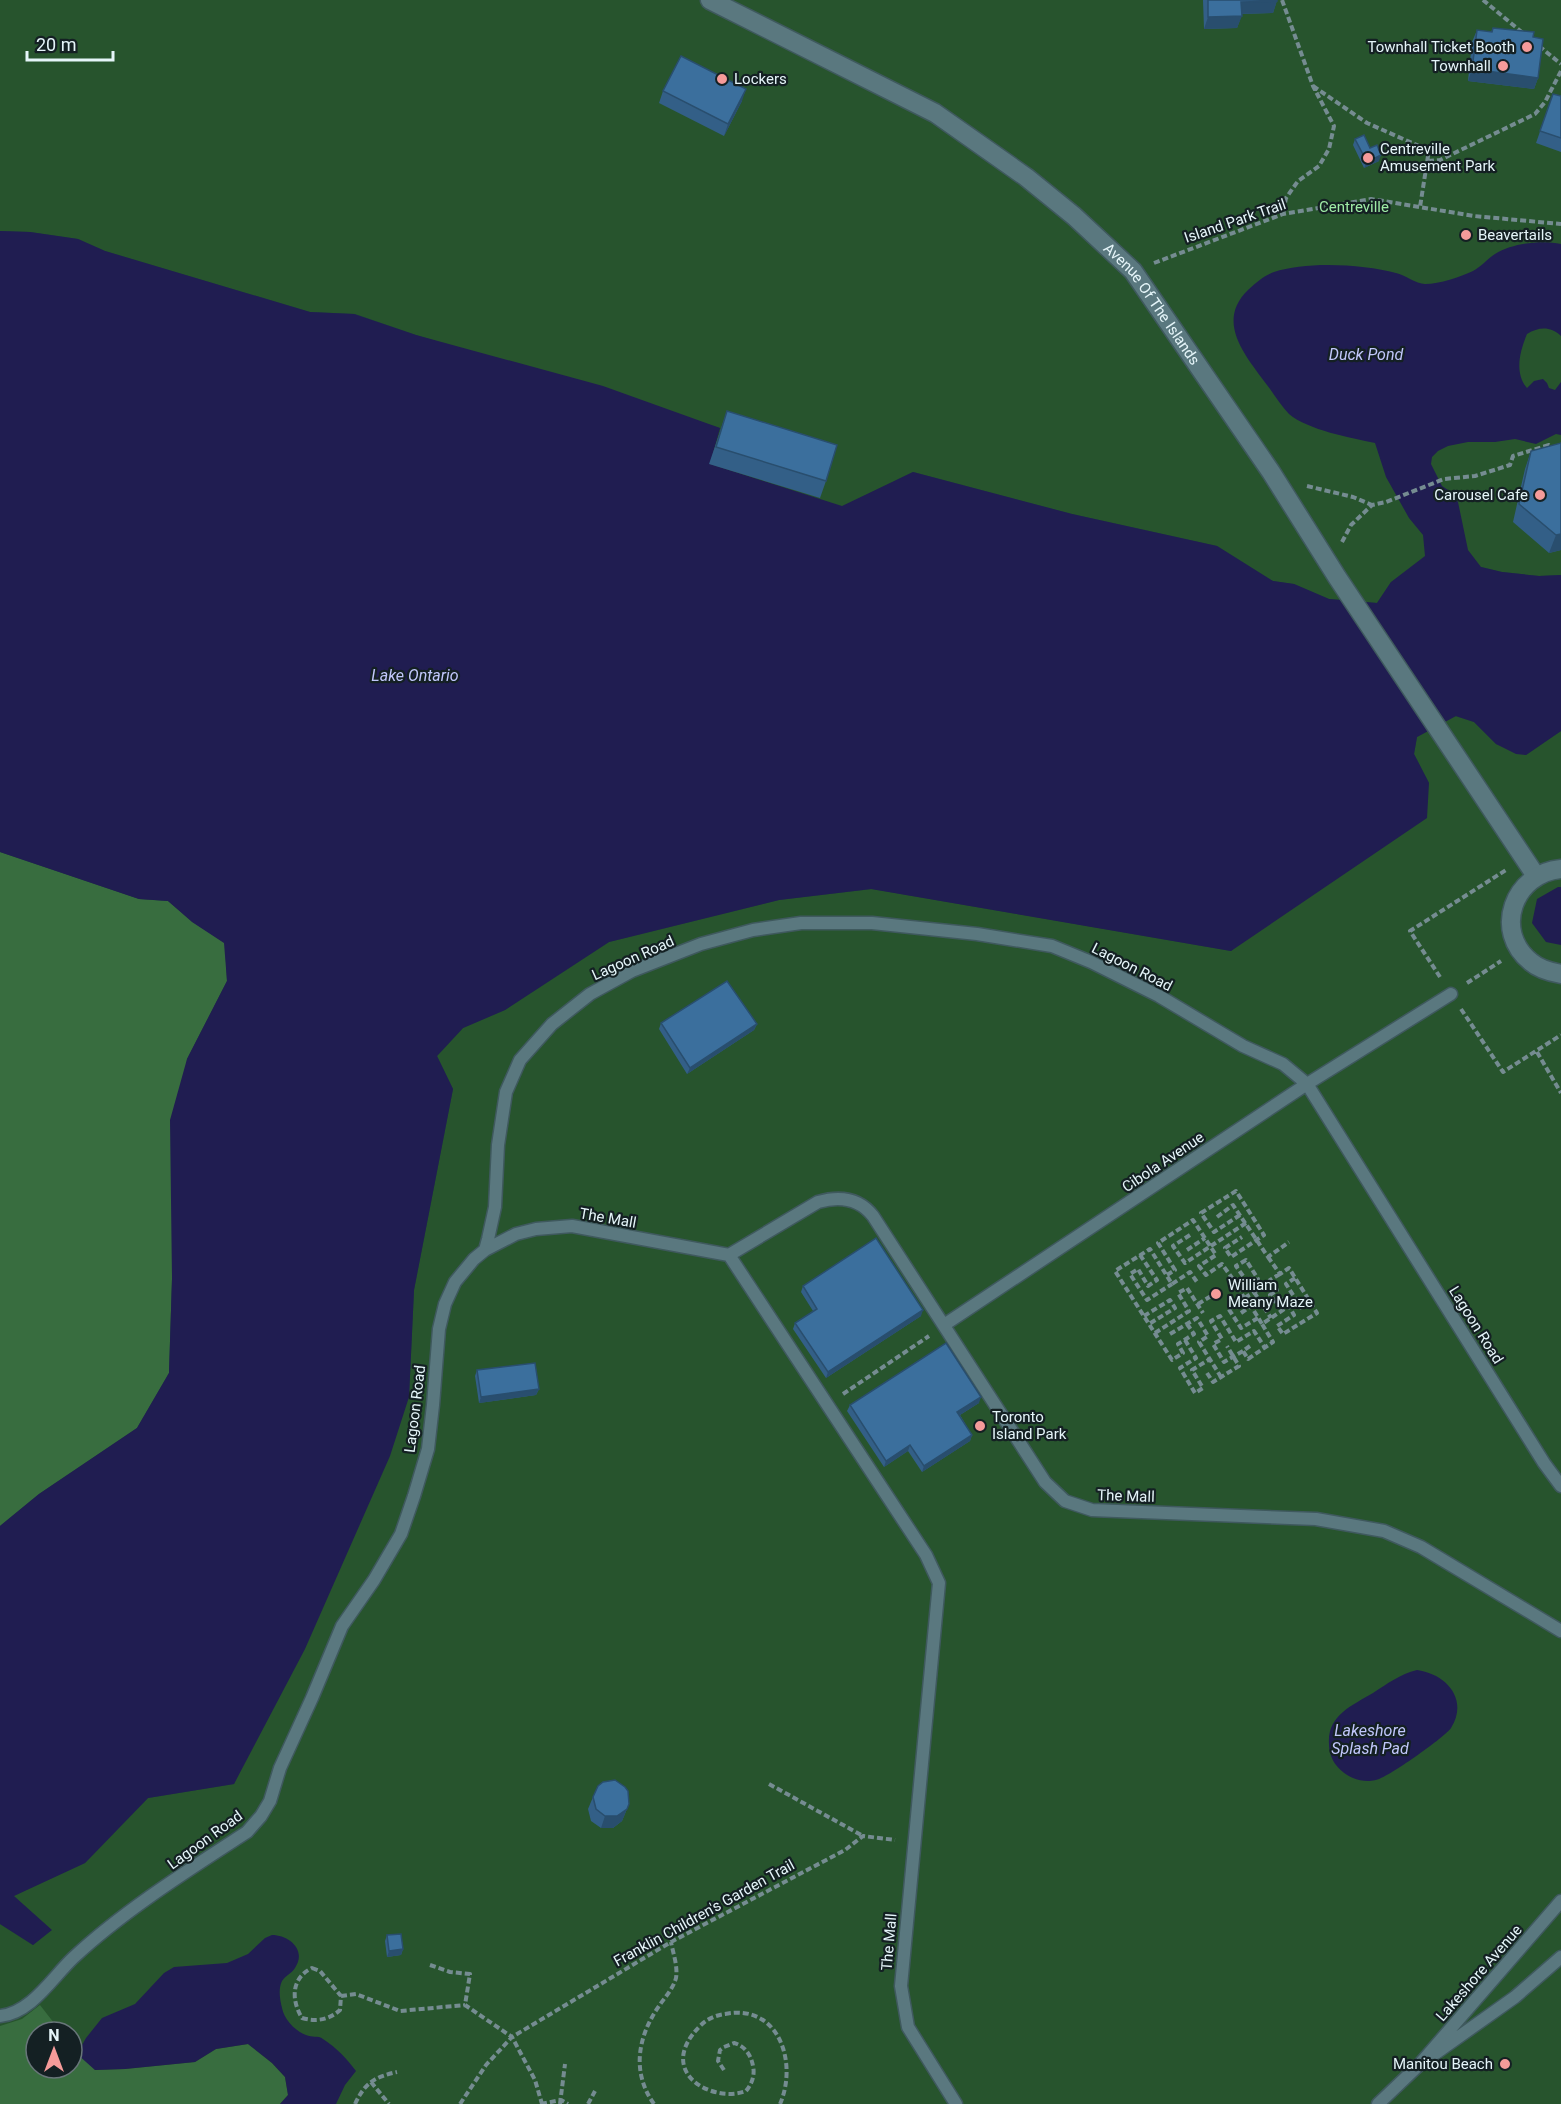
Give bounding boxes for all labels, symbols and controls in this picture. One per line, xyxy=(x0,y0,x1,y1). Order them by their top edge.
scale bar xyxy=(27,24,112,62)
text: 20 m xyxy=(36,34,76,55)
place label: Townhall Ticket Booth xyxy=(1367,38,1515,56)
marker: Townhall Ticket Booth xyxy=(1520,40,1534,54)
place label: Townhall xyxy=(1431,57,1491,75)
marker: Townhall xyxy=(1496,59,1510,73)
place label: Lockers xyxy=(734,70,787,88)
marker: Lockers xyxy=(715,72,729,86)
place label: Centreville Amusement Park xyxy=(1380,140,1496,175)
marker: Centreville Amusement Park xyxy=(1361,151,1375,165)
street label: Island Park Trail xyxy=(1182,195,1288,247)
park label: Centreville xyxy=(1319,198,1389,216)
place label: Beavertails xyxy=(1478,226,1552,244)
marker: Beavertails xyxy=(1459,228,1473,242)
street label: Avenue Of The Islands xyxy=(1100,239,1204,368)
water label: Duck Pond xyxy=(1329,345,1404,364)
place label: Carousel Cafe xyxy=(1434,486,1528,504)
marker: Carousel Cafe xyxy=(1533,488,1547,502)
water label: Lake Ontario xyxy=(371,666,459,685)
street label: Lagoon Road xyxy=(589,932,677,984)
street label: Lagoon Road xyxy=(1089,939,1175,995)
street label: Cibola Avenue xyxy=(1119,1128,1207,1196)
street label: The Mall xyxy=(578,1204,638,1232)
place label: William Meany Maze xyxy=(1228,1276,1313,1311)
street label: Lagoon Road xyxy=(1445,1283,1507,1367)
marker: William Meany Maze xyxy=(1209,1287,1223,1301)
street label: Lagoon Road xyxy=(401,1364,429,1454)
place label: Toronto Island Park xyxy=(992,1408,1067,1443)
marker: Toronto Island Park xyxy=(973,1419,987,1433)
street label: The Mall xyxy=(1097,1486,1155,1506)
water label: Lakeshore Splash Pad xyxy=(1331,1721,1409,1758)
street label: Lagoon Road xyxy=(164,1807,246,1873)
street label: Franklin Children's Garden Trail xyxy=(610,1856,798,1970)
street label: The Mall xyxy=(878,1913,900,1971)
street label: Lakeshore Avenue xyxy=(1432,1921,1526,2025)
north arrow xyxy=(24,2020,84,2080)
text: N xyxy=(48,2026,60,2045)
place label: Manitou Beach xyxy=(1393,2055,1493,2073)
marker: Manitou Beach xyxy=(1498,2057,1512,2071)

